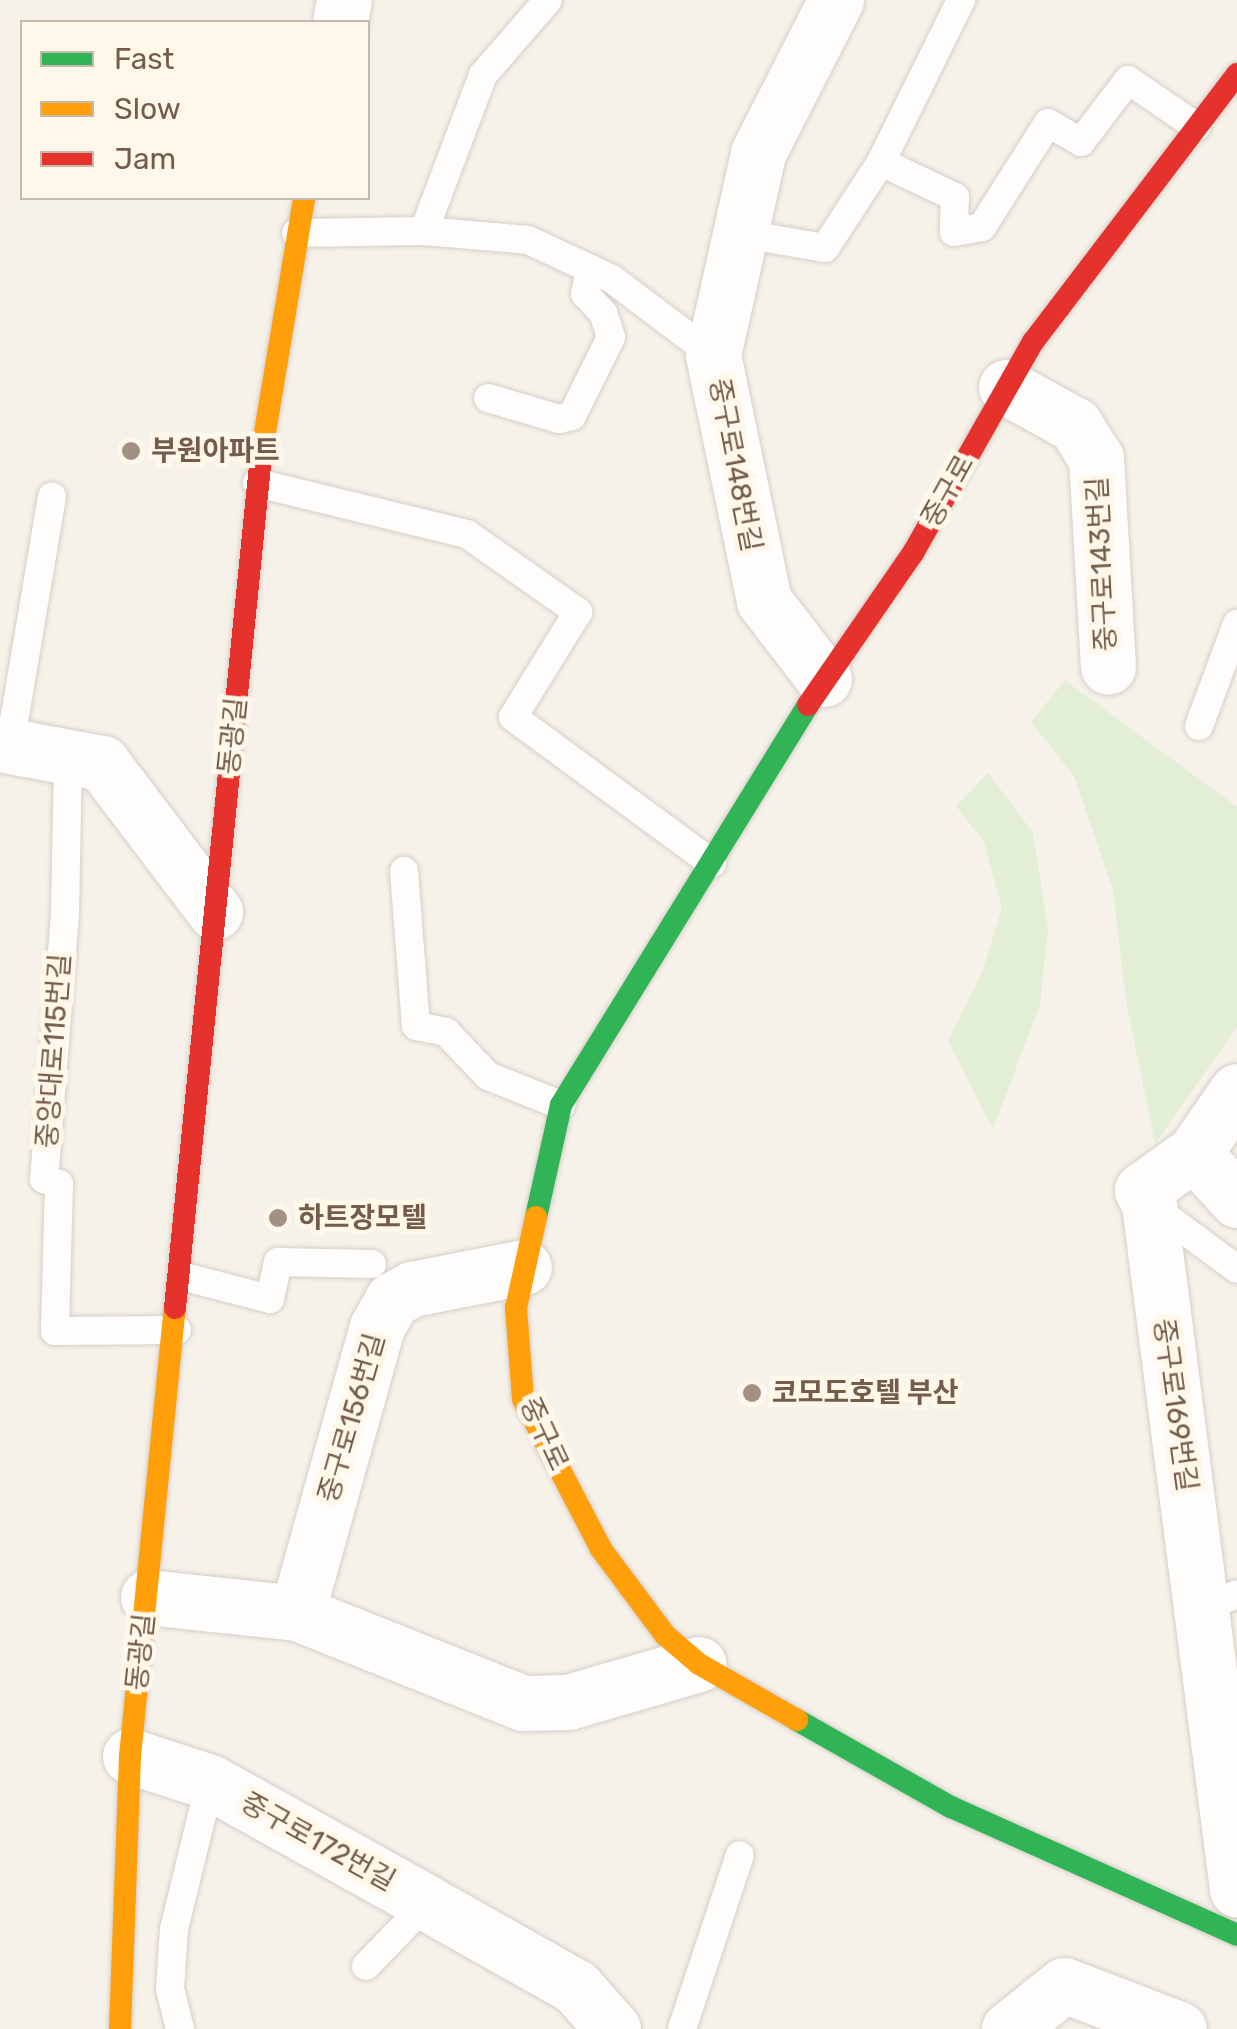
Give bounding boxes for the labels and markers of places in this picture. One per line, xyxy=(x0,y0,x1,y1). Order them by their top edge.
place label: 부원아파트 xyxy=(151,434,280,468)
marker: 부원아파트 xyxy=(120,440,142,462)
place label: 하트장모텔 xyxy=(298,1201,427,1235)
marker: 하트장모텔 xyxy=(267,1207,289,1229)
place label: 코모도호텔 부산 xyxy=(772,1376,958,1410)
marker: 코모도호텔 부산 xyxy=(741,1382,763,1404)

